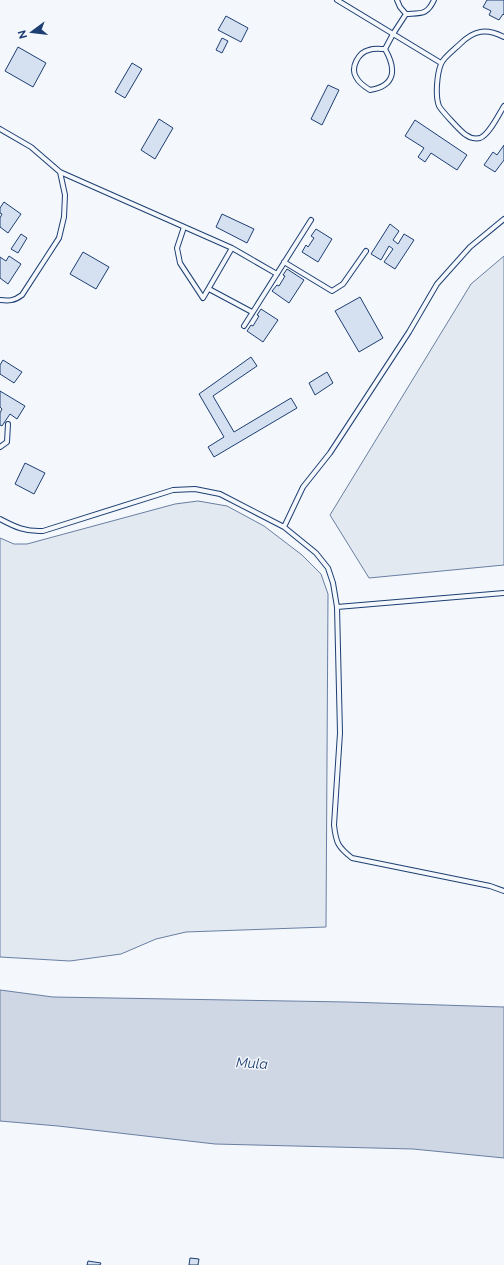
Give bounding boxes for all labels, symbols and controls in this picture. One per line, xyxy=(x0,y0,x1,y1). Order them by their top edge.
north arrow xyxy=(12,12,52,52)
text: N xyxy=(15,29,30,40)
water label: Mula xyxy=(236,1054,268,1072)

